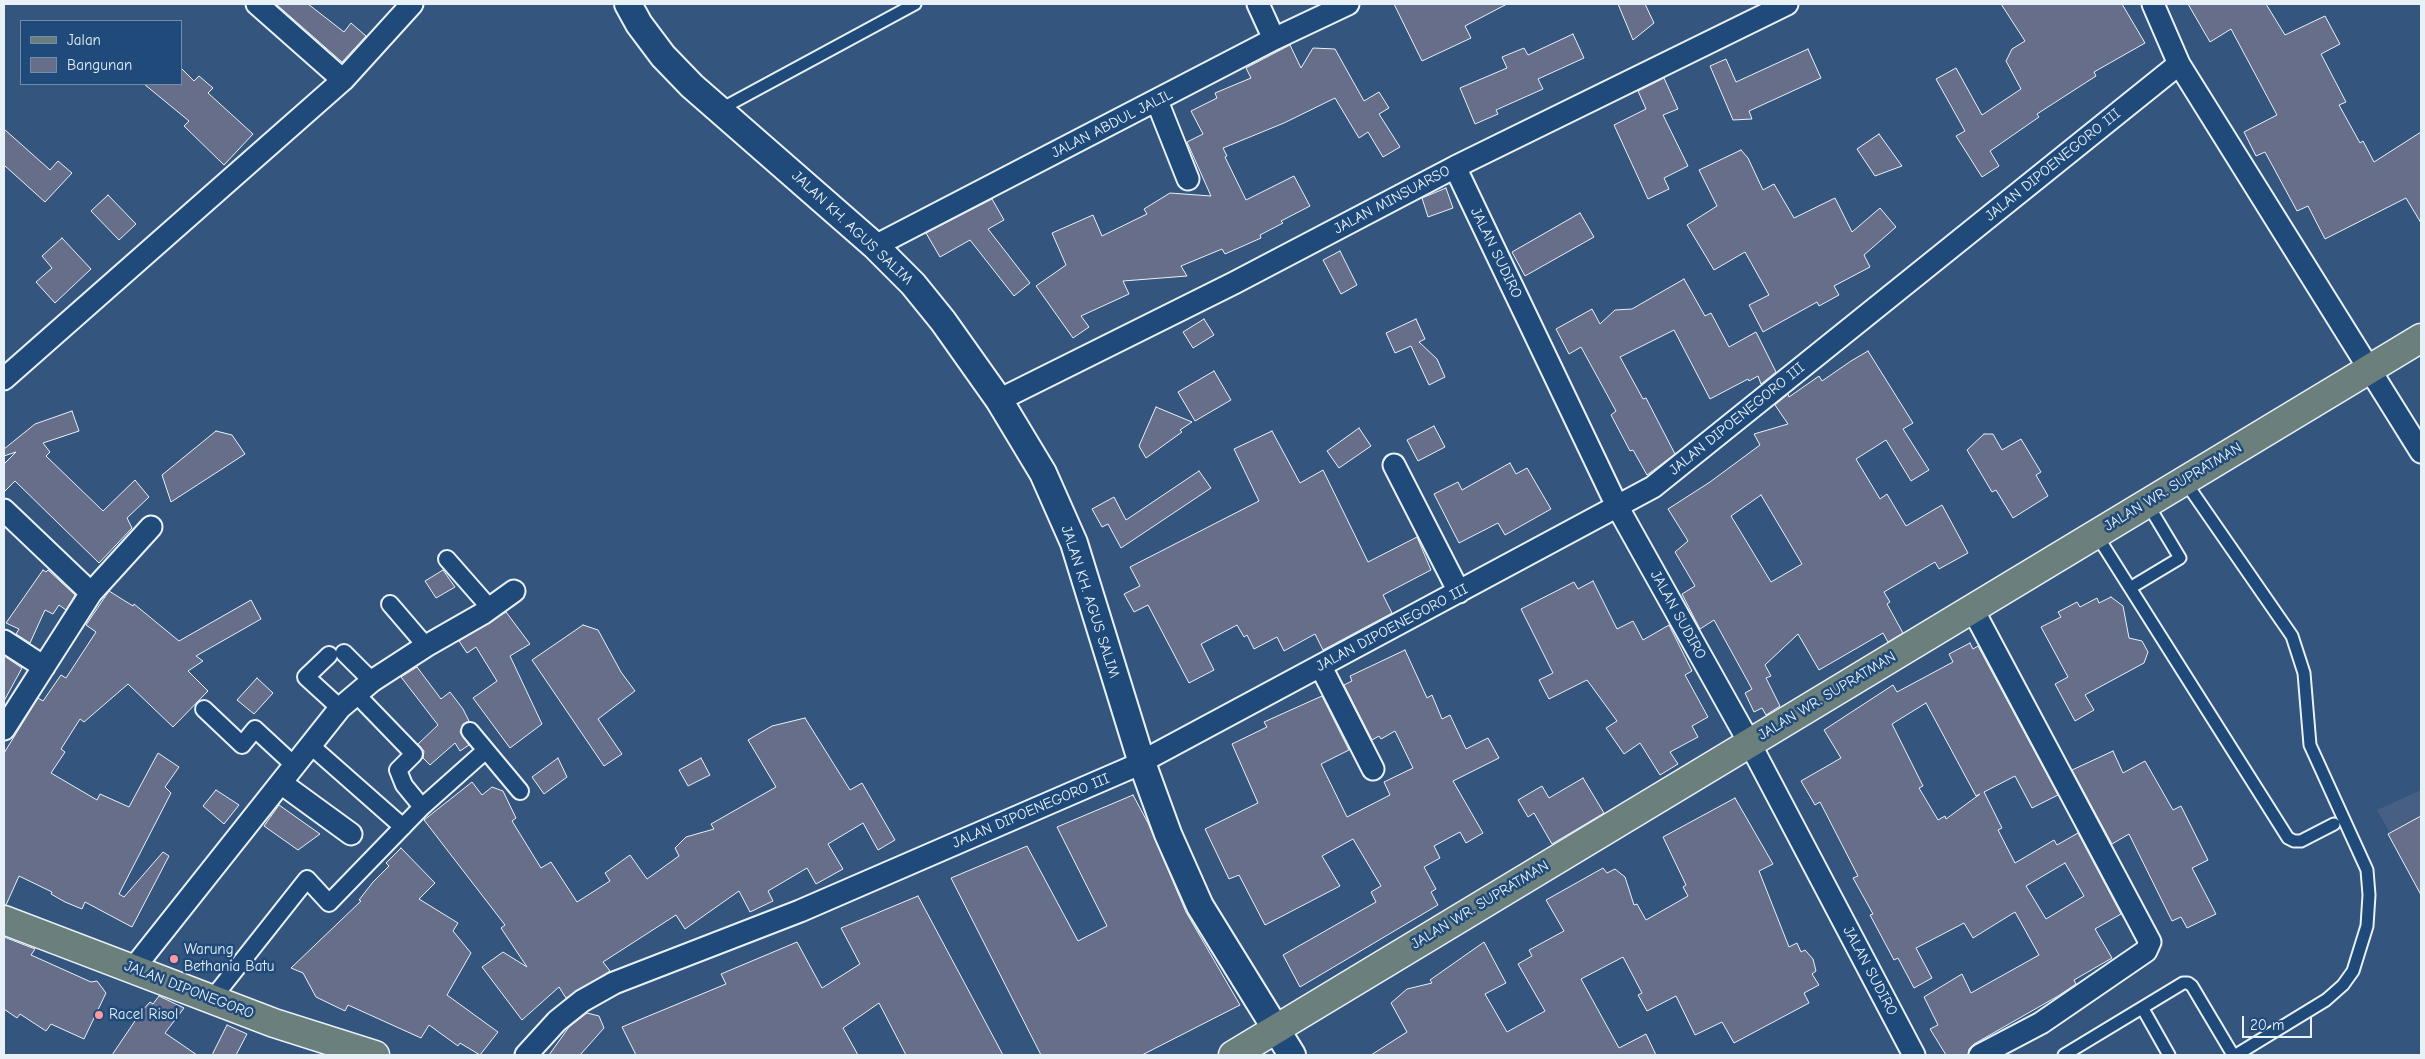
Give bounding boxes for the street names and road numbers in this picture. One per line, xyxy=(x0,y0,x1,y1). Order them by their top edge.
street label: JALAN ABDUL JALIL xyxy=(1048,86,1176,162)
street label: JALAN DIPOENEGORO III xyxy=(1982,105,2124,225)
street label: JALAN MINSUARSO xyxy=(1331,162,1453,238)
street label: JALAN KH. AGUS SALIM xyxy=(788,167,916,289)
street label: JALAN SUDIRO xyxy=(1466,205,1526,301)
street label: JALAN DIPOENEGORO III xyxy=(1666,359,1808,479)
street label: JALAN WR. SUPRATMAN xyxy=(2101,439,2245,535)
street label: JALAN KH. AGUS SALIM xyxy=(1057,524,1123,680)
street label: JALAN SUDIRO xyxy=(1646,567,1710,663)
street label: JALAN DIPOENEGORO III xyxy=(1313,580,1471,676)
street label: JALAN WR. SUPRATMAN xyxy=(1755,648,1899,744)
street label: JALAN DIPOENEGORO III xyxy=(950,770,1112,852)
street label: JALAN WR. SUPRATMAN xyxy=(1408,857,1552,953)
street label: JALAN SUDIRO xyxy=(1839,923,1901,1019)
street label: JALAN DIPONEGORO xyxy=(122,957,256,1023)

